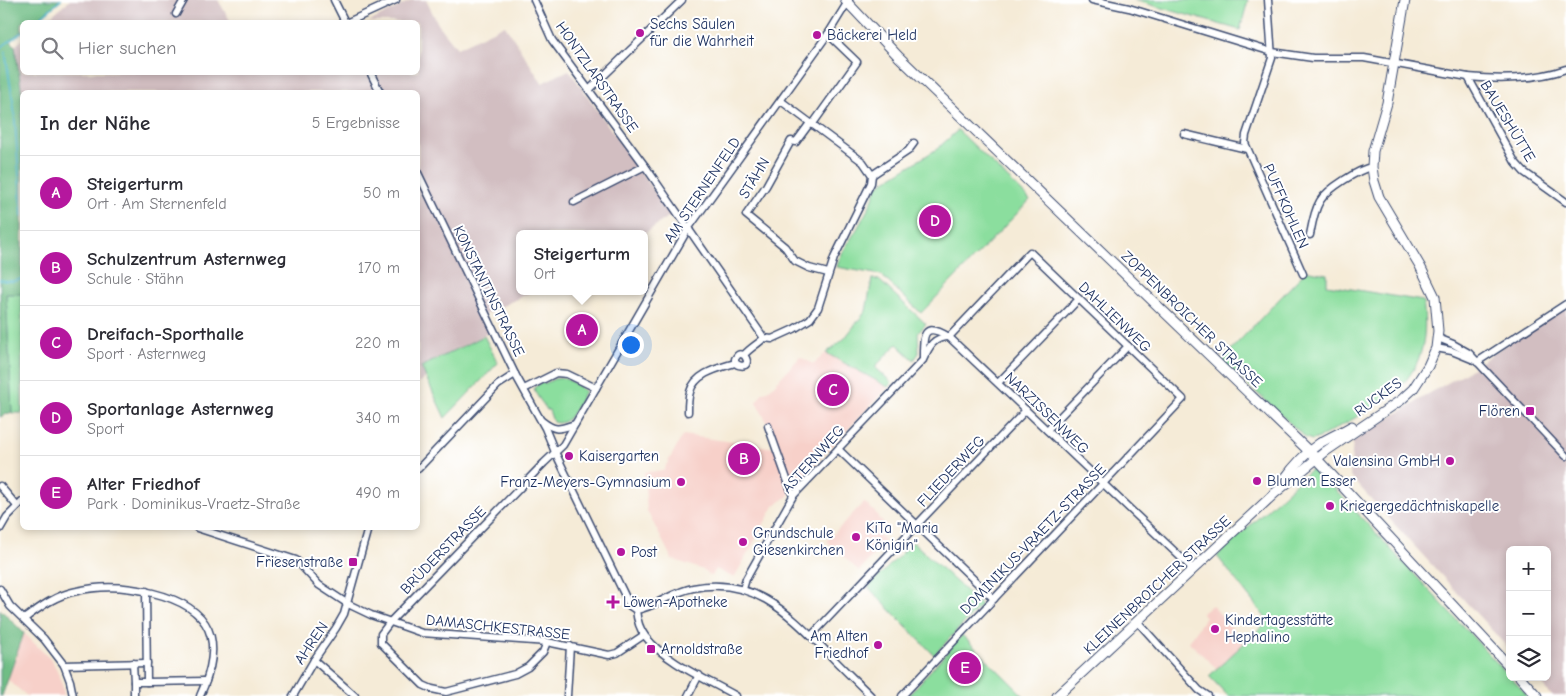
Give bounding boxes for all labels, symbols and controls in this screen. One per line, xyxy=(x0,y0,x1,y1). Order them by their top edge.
place label: Sechs Säulen für die Wahrheit xyxy=(649,15,754,50)
street label: HONTZLARSTRASSE xyxy=(552,18,642,136)
search box xyxy=(20,20,420,75)
place label: Bäckerei Held xyxy=(827,26,917,44)
marker: Sechs Säulen für die Wahrheit xyxy=(634,27,646,39)
marker: Bäckerei Held xyxy=(811,29,823,41)
icon: search xyxy=(38,34,66,62)
text: Hier suchen xyxy=(78,37,176,59)
street label: BAUESHÜTTE xyxy=(1477,77,1539,165)
text: In der Nähe xyxy=(40,111,150,135)
text: 5 Ergebnisse xyxy=(312,114,400,132)
street label: AM STERNENFELD xyxy=(660,134,744,246)
street label: STÄHN xyxy=(735,154,773,202)
street label: PUFFKOHLEN xyxy=(1259,161,1313,251)
text: Steigerturm xyxy=(87,173,183,195)
text: A xyxy=(52,184,60,202)
text: 50 m xyxy=(363,184,400,202)
text: Ort · Am Sternenfeld xyxy=(87,195,227,213)
pin: D xyxy=(919,202,951,240)
street label: KONSTANTINSTRASSE xyxy=(449,222,529,360)
popup xyxy=(516,230,648,295)
text: Steigerturm xyxy=(534,243,630,265)
street label: ZOPPENBROICHER STRASSE xyxy=(1118,247,1266,391)
text: Schulzentrum Asternweg xyxy=(87,248,287,270)
text: B xyxy=(51,259,61,277)
text: 170 m xyxy=(358,259,400,277)
text: Ort xyxy=(534,265,555,283)
text: Schule · Stähn xyxy=(87,270,184,288)
street label: DAHLIENWEG xyxy=(1075,278,1155,356)
pin: A xyxy=(566,311,598,349)
text: Dreifach-Sporthalle xyxy=(87,323,244,345)
your location xyxy=(618,332,644,358)
text: C xyxy=(51,334,61,352)
text: 220 m xyxy=(355,334,400,352)
text: Sport · Asternweg xyxy=(87,345,206,363)
street label: NARZISSENWEG xyxy=(1001,368,1093,458)
pin: C xyxy=(817,371,849,409)
street label: RUCKES xyxy=(1351,374,1405,420)
text: Sportanlage Asternweg xyxy=(87,398,274,420)
place label: Flören xyxy=(1479,402,1520,420)
marker: Flören xyxy=(1524,405,1536,417)
text: D xyxy=(51,409,61,427)
text: 340 m xyxy=(356,409,400,427)
text: Sport xyxy=(87,420,124,438)
street label: ASTERNWEG xyxy=(778,421,848,497)
street label: FLIEDERWEG xyxy=(913,431,989,510)
pin: B xyxy=(728,440,760,478)
place label: Kaisergarten xyxy=(579,447,659,465)
marker: Kaisergarten xyxy=(563,450,575,462)
place label: Valensina GmbH xyxy=(1333,452,1440,470)
marker: Valensina GmbH xyxy=(1444,455,1456,467)
street label: DOMINIKUS-VRAETZ-STRASSE xyxy=(956,460,1110,618)
place label: Blumen Esser xyxy=(1267,472,1355,490)
text: Alter Friedhof xyxy=(87,473,200,495)
place label: Franz-Meyers-Gymnasium xyxy=(500,473,671,491)
marker: Blumen Esser xyxy=(1251,475,1263,487)
marker: Franz-Meyers-Gymnasium xyxy=(675,476,687,488)
text: E xyxy=(51,484,61,502)
text: 490 m xyxy=(355,484,400,502)
text: Park · Dominikus-Vraetz-Straße xyxy=(87,495,300,513)
place label: Kriegergedächtniskapelle xyxy=(1340,497,1500,515)
marker: Kriegergedächtniskapelle xyxy=(1324,500,1336,512)
street label: BRÜDERSTRASSE xyxy=(396,502,490,598)
street label: KLEINENBROICHER STRASSE xyxy=(1080,512,1234,658)
place label: KiTa "Maria Königin" xyxy=(866,519,939,554)
place label: Grundschule Giesenkirchen xyxy=(753,524,844,559)
marker: KiTa "Maria Königin" xyxy=(850,531,862,543)
marker: Grundschule Giesenkirchen xyxy=(737,536,749,548)
place label: Post xyxy=(631,543,658,561)
marker: Post xyxy=(615,546,627,558)
map controls xyxy=(1506,546,1551,681)
button: + xyxy=(1506,546,1551,591)
place label: Friesenstraße xyxy=(256,553,343,571)
marker: Friesenstraße xyxy=(347,556,359,568)
button: − xyxy=(1506,591,1551,636)
place label: Löwen-Apotheke xyxy=(623,593,728,611)
marker: Löwen-Apotheke xyxy=(607,596,619,608)
street label: DAMASCHKESTRASSE xyxy=(425,610,571,644)
place label: Kindertagesstätte Hephalino xyxy=(1225,611,1334,646)
street label: AHREN xyxy=(290,618,332,668)
marker: Kindertagesstätte Hephalino xyxy=(1209,623,1221,635)
place label: Am Alten Friedhof xyxy=(810,627,869,662)
button: layers xyxy=(1506,636,1551,681)
marker: Am Alten Friedhof xyxy=(872,639,884,651)
place label: Arnoldstraße xyxy=(661,640,743,658)
marker: Arnoldstraße xyxy=(645,643,657,655)
pin: E xyxy=(949,649,981,687)

